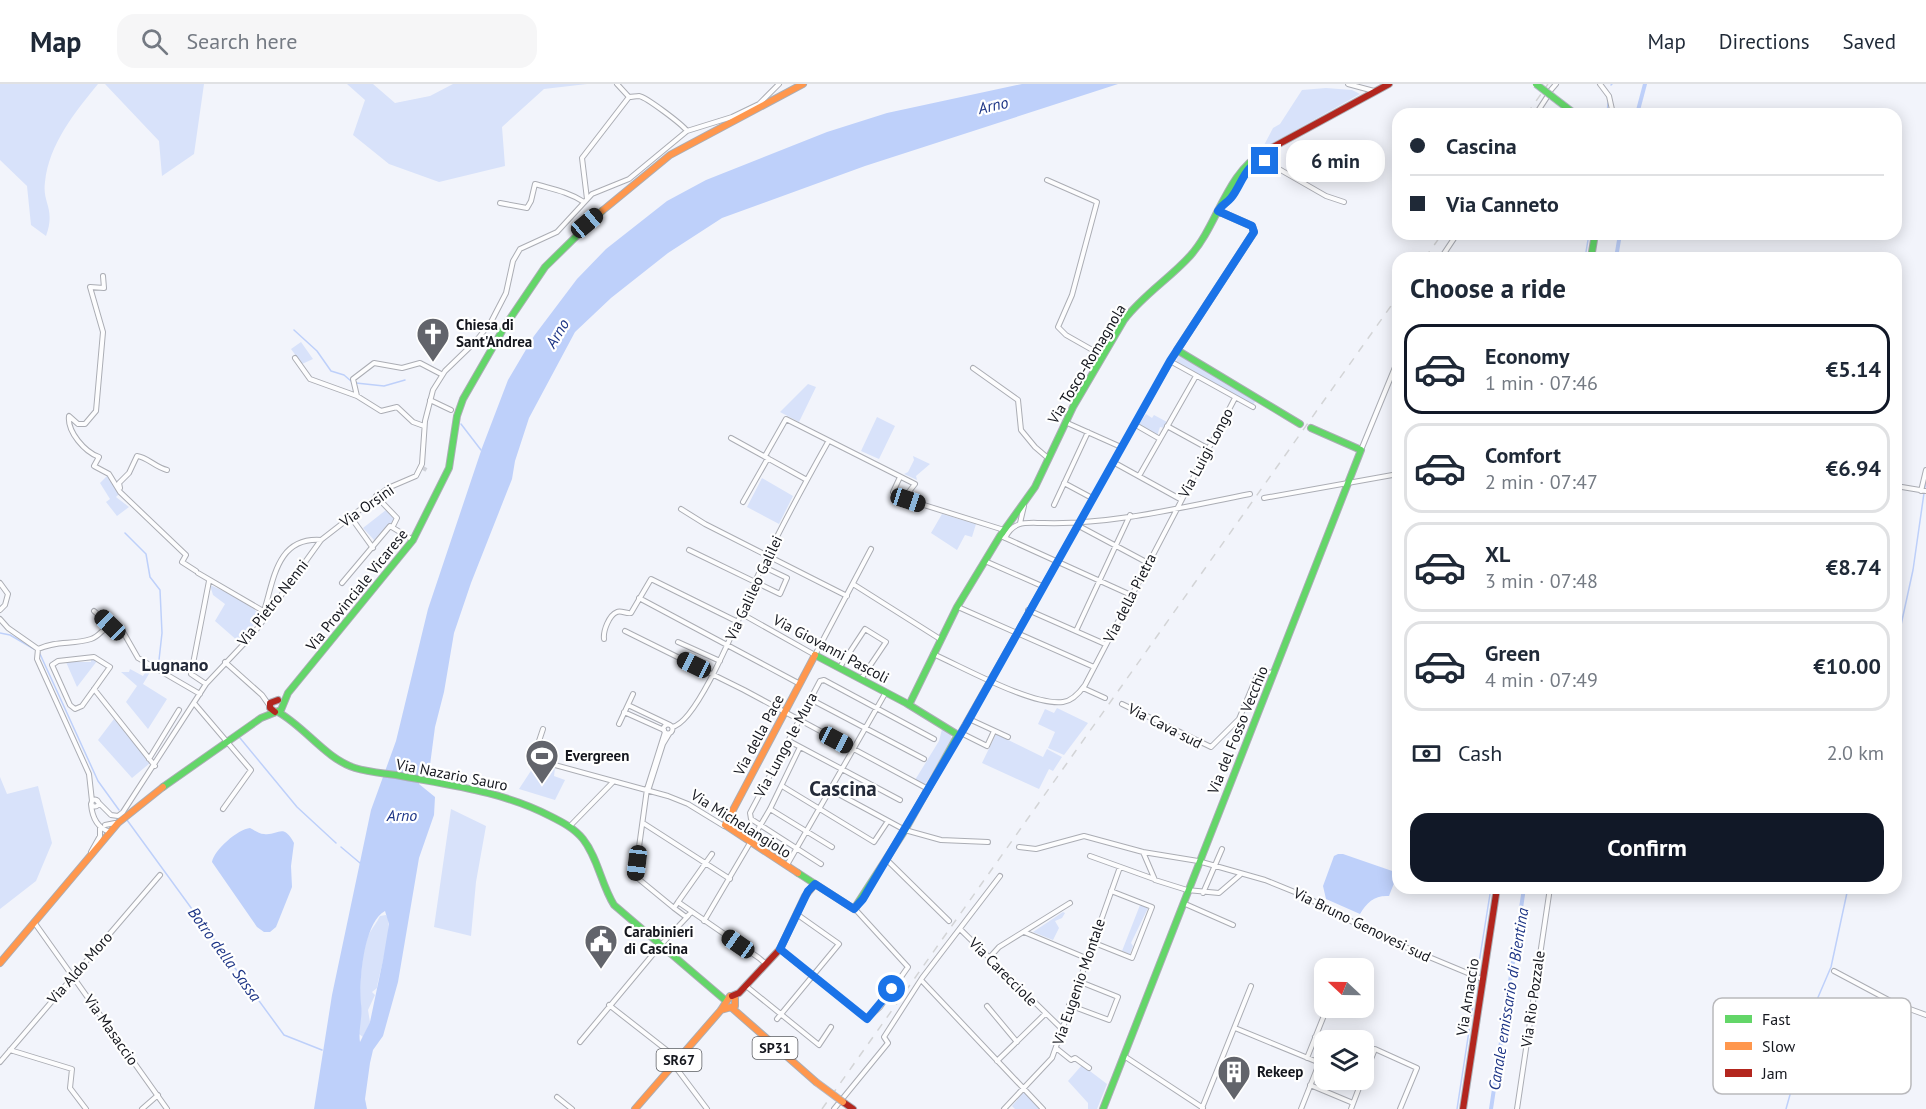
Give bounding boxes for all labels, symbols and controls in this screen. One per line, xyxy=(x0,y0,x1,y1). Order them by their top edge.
search box xyxy=(117,14,537,68)
text: Map xyxy=(30,23,81,60)
icon: search xyxy=(138,25,171,58)
text: Search here xyxy=(186,27,297,55)
text: Map xyxy=(1647,28,1686,55)
text: Directions xyxy=(1719,28,1810,55)
text: Saved xyxy=(1843,28,1896,55)
water label: Arno xyxy=(975,92,1010,118)
text: Cascina xyxy=(1446,132,1517,160)
callout: 6 min xyxy=(1286,140,1385,182)
route end xyxy=(1251,147,1278,174)
text: 6 min xyxy=(1311,148,1360,174)
text: Via Canneto xyxy=(1446,190,1559,218)
car xyxy=(567,205,607,241)
text: Choose a ride xyxy=(1410,271,1566,305)
street label: Via Tosco-Romagnola xyxy=(1043,301,1130,428)
place label: Chiesa di Sant'Andrea xyxy=(456,315,532,351)
water label: Arno xyxy=(540,315,573,352)
church icon: Chiesa di Sant'Andrea xyxy=(415,316,451,363)
icon: car xyxy=(1413,342,1467,396)
text: Economy xyxy=(1485,342,1569,370)
text: €5.14 xyxy=(1826,355,1881,383)
text: 1 min · 07:46 xyxy=(1485,370,1598,396)
street label: Via Luigi Longo xyxy=(1173,405,1237,502)
icon: car xyxy=(1413,441,1467,495)
text: Comfort xyxy=(1485,441,1561,469)
text: €6.94 xyxy=(1826,454,1881,482)
text: 2 min · 07:47 xyxy=(1485,469,1598,495)
street label: Via Orsini xyxy=(335,480,398,532)
car xyxy=(888,486,928,514)
street label: Via Provinciale Vicarese xyxy=(301,525,412,655)
street label: Via Galileo Galilei xyxy=(720,532,786,644)
icon: car xyxy=(1413,540,1467,594)
text: XL xyxy=(1485,540,1510,568)
street label: Via della Pietra xyxy=(1098,550,1160,646)
text: €8.74 xyxy=(1826,553,1881,581)
street label: Via Pietro Nenni xyxy=(232,556,312,650)
text: 3 min · 07:48 xyxy=(1485,568,1598,594)
car xyxy=(91,606,129,644)
street label: Via Giovanni Pascoli xyxy=(769,610,892,687)
icon: car xyxy=(1413,639,1467,693)
text: Green xyxy=(1485,639,1540,667)
car xyxy=(674,649,714,681)
text: €10.00 xyxy=(1813,652,1881,680)
district label: Lugnano xyxy=(142,653,209,676)
street label: Via del Fosso Vecchio xyxy=(1203,663,1272,798)
text: 4 min · 07:49 xyxy=(1485,667,1598,693)
street label: Via Lungo le Mura xyxy=(749,689,821,801)
street label: Via della Pace xyxy=(729,691,788,780)
street label: Via Cava sud xyxy=(1124,698,1206,752)
car xyxy=(816,724,856,756)
icon: cash xyxy=(1410,737,1443,770)
sports icon: Evergreen xyxy=(524,738,560,785)
text: Cash xyxy=(1458,739,1502,767)
text: 2.0 km xyxy=(1827,740,1884,766)
place label: Evergreen xyxy=(565,746,629,765)
street label: Via Nazario Sauro xyxy=(394,754,510,795)
district label: Cascina xyxy=(809,775,877,802)
street label: Via Michelangiolo xyxy=(687,785,795,862)
water label: Arno xyxy=(386,805,417,825)
button: Confirm xyxy=(1410,813,1884,882)
car xyxy=(626,844,648,882)
street label: Via Bruno Genovesi sud xyxy=(1290,883,1434,966)
water label: Botro della Sassa xyxy=(184,903,266,1005)
water label: Canale emissario di Bientina xyxy=(1484,906,1532,1092)
street label: Via Eugenio Montale xyxy=(1048,916,1109,1049)
place label: Carabinieri di Cascina xyxy=(624,922,694,958)
public building icon: Carabinieri di Cascina xyxy=(583,923,619,970)
car xyxy=(718,926,758,962)
street label: Via Aldo Moro xyxy=(42,928,116,1009)
street label: Via Carecciole xyxy=(964,933,1042,1010)
street label: Via Rio Pozzale xyxy=(1516,949,1549,1050)
street label: Via Arnaccio xyxy=(1452,957,1483,1038)
north arrow xyxy=(1314,958,1374,1018)
map controls xyxy=(1314,958,1374,1090)
route start xyxy=(878,975,905,1002)
street label: Via Masaccio xyxy=(79,990,143,1069)
legend xyxy=(1713,998,1911,1094)
text: Fast xyxy=(1762,1009,1791,1029)
button: layers xyxy=(1314,1030,1374,1090)
text: Slow xyxy=(1762,1036,1796,1056)
road number: SP31 xyxy=(752,1037,798,1059)
road number: SR67 xyxy=(656,1049,702,1071)
building icon: Rekeep xyxy=(1216,1054,1252,1101)
place label: Rekeep xyxy=(1257,1062,1303,1081)
text: Jam xyxy=(1761,1063,1788,1083)

